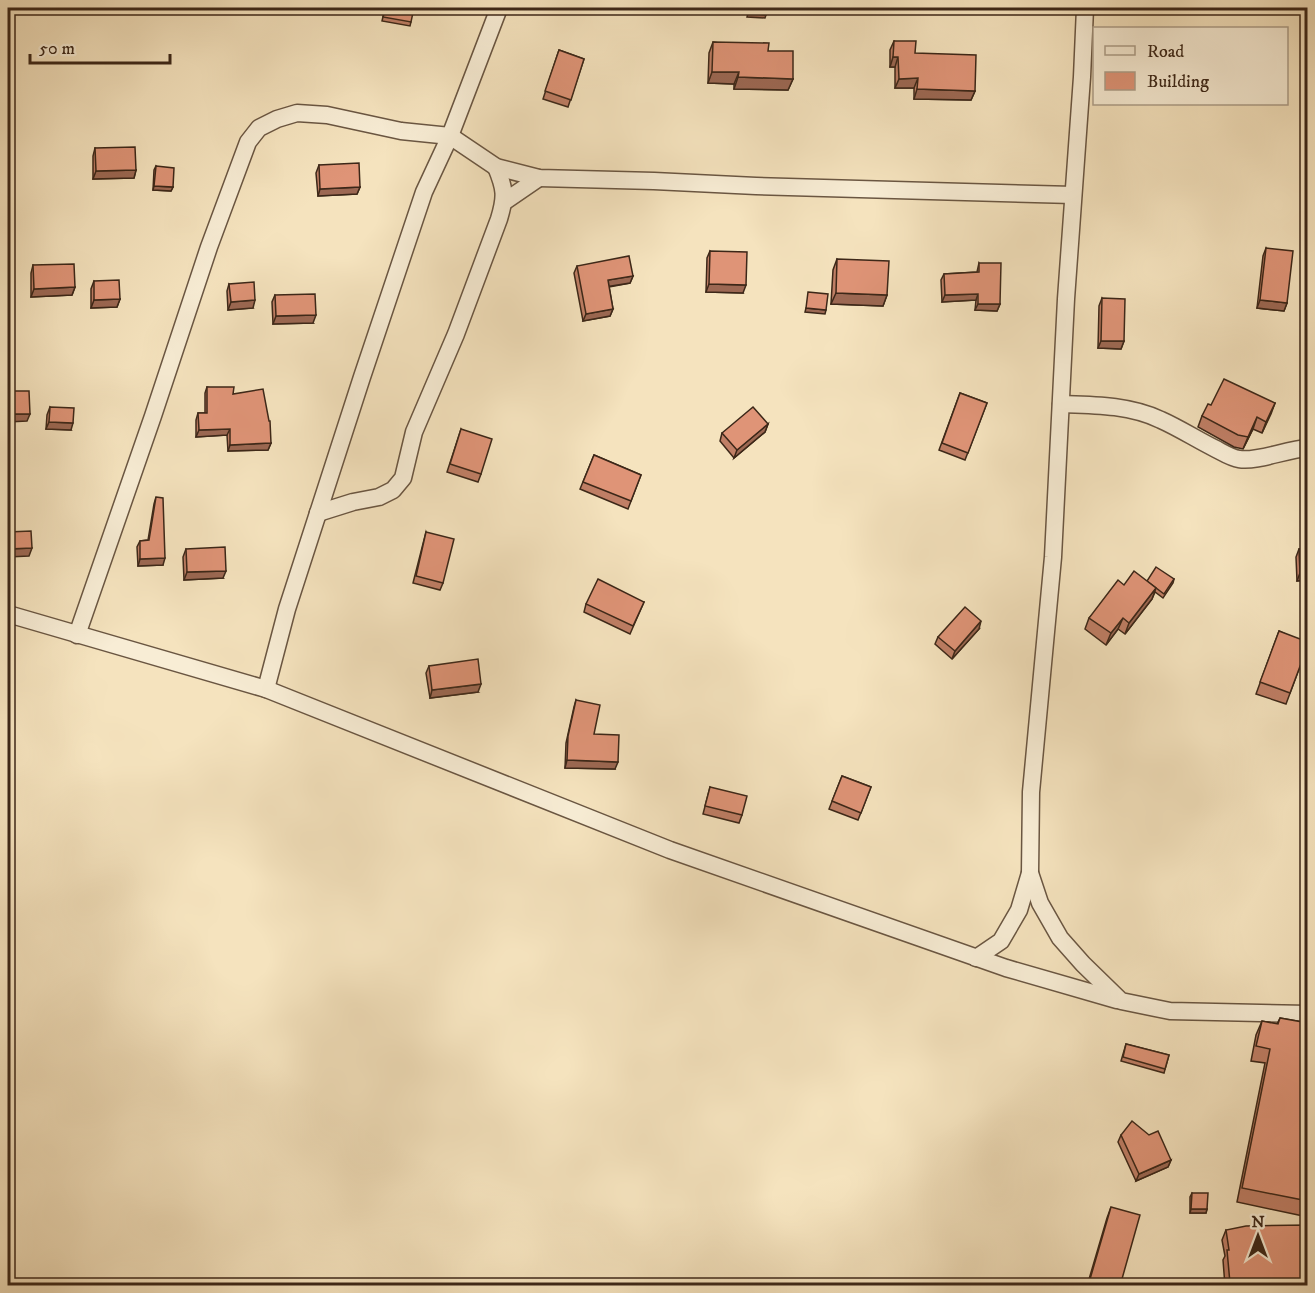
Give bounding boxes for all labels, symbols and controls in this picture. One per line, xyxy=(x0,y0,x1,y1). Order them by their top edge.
scale bar xyxy=(30,27,170,65)
legend xyxy=(1093,27,1288,105)
text: 50 m xyxy=(39,38,75,60)
text: Road xyxy=(1147,41,1184,63)
text: Building xyxy=(1147,71,1209,93)
north arrow xyxy=(1228,1206,1288,1266)
text: N xyxy=(1251,1212,1265,1232)

